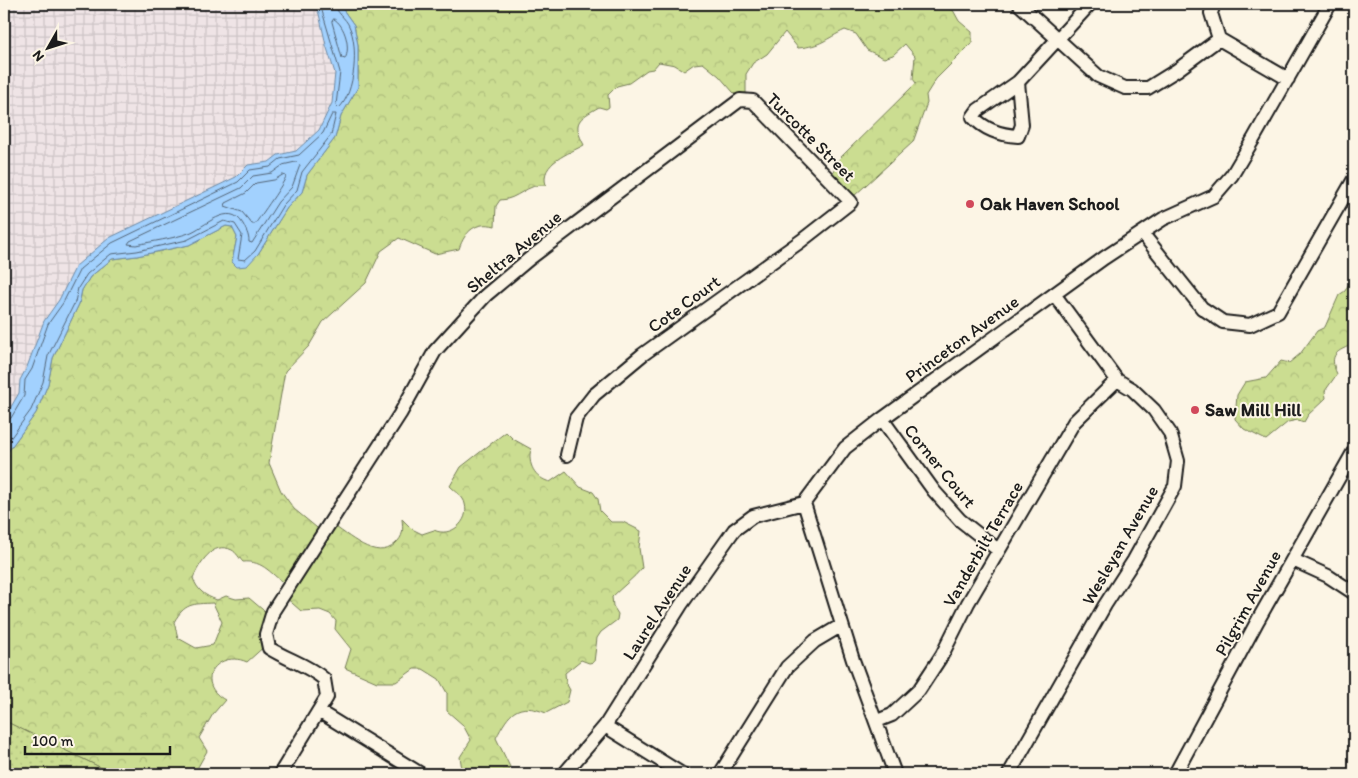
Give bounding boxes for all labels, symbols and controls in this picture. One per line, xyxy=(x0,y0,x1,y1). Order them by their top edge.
north arrow xyxy=(22,22,72,72)
text: N xyxy=(29,47,48,65)
street label: Turcotte Street xyxy=(762,88,860,186)
place label: Oak Haven School xyxy=(980,193,1120,215)
marker: Oak Haven School xyxy=(964,198,976,210)
street label: Sheltra Avenue xyxy=(462,206,566,298)
street label: Cote Court xyxy=(643,270,725,338)
street label: Princeton Avenue xyxy=(901,290,1023,388)
place label: Saw Mill Hill xyxy=(1205,399,1302,421)
marker: Saw Mill Hill xyxy=(1189,404,1201,416)
street label: Corner Court xyxy=(899,420,981,513)
street label: Vanderbilt Terrace xyxy=(938,477,1028,611)
street label: Wesleyan Avenue xyxy=(1077,481,1163,609)
street label: Pilgrim Avenue xyxy=(1210,546,1286,660)
street label: Laurel Avenue xyxy=(618,560,696,664)
scale bar xyxy=(25,723,170,755)
text: 100 m xyxy=(32,732,74,750)

